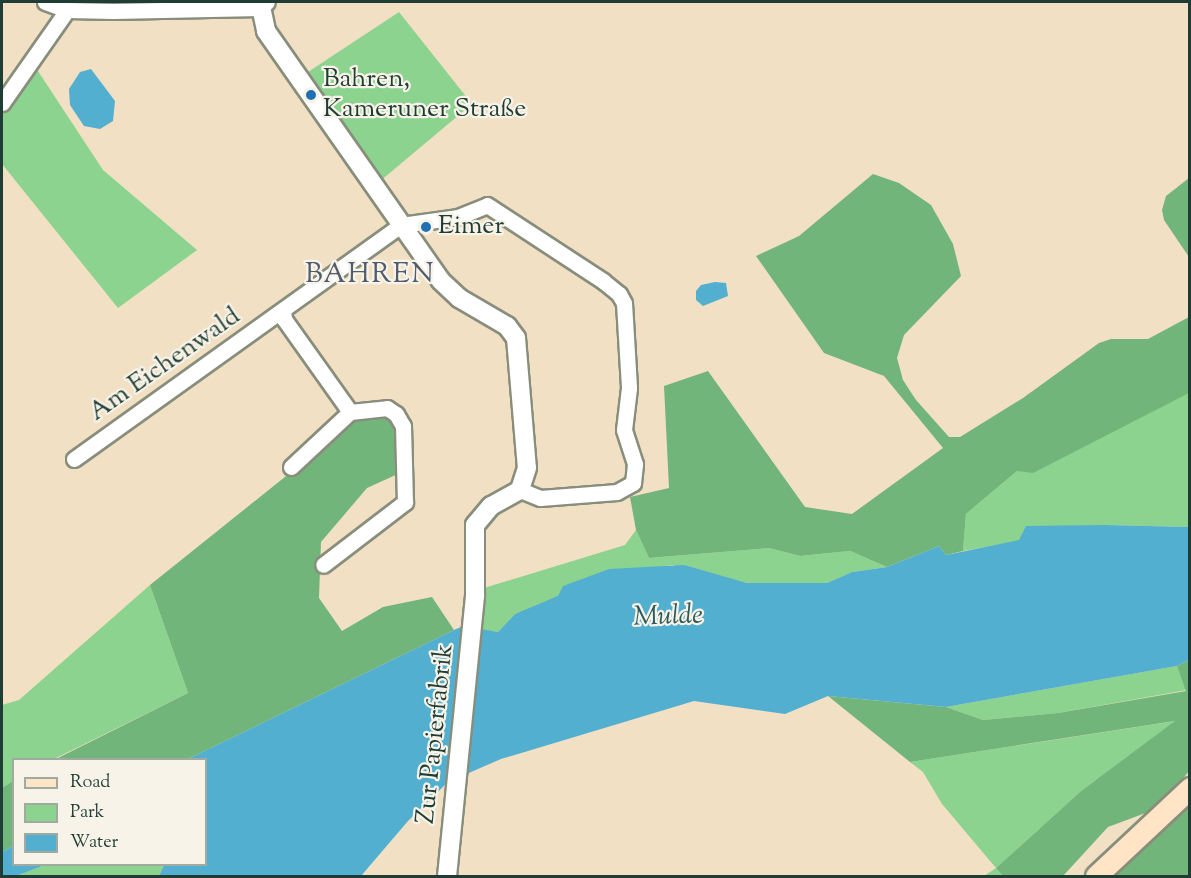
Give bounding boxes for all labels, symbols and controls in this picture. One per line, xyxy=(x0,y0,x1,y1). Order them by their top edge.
place label: Bahren, Kameruner Straße xyxy=(323,64,526,125)
marker: Bahren, Kameruner Straße xyxy=(304,88,318,102)
place label: Eimer xyxy=(438,211,504,243)
marker: Eimer xyxy=(419,220,433,234)
district label: BAHREN xyxy=(305,258,435,292)
street label: Am Eichenwald xyxy=(83,301,247,429)
water label: Mulde xyxy=(633,600,703,634)
street label: Zur Papierfabrik xyxy=(411,643,461,825)
legend xyxy=(12,758,207,866)
text: Road xyxy=(70,770,110,796)
text: Park xyxy=(70,800,104,826)
text: Water xyxy=(70,830,118,856)

